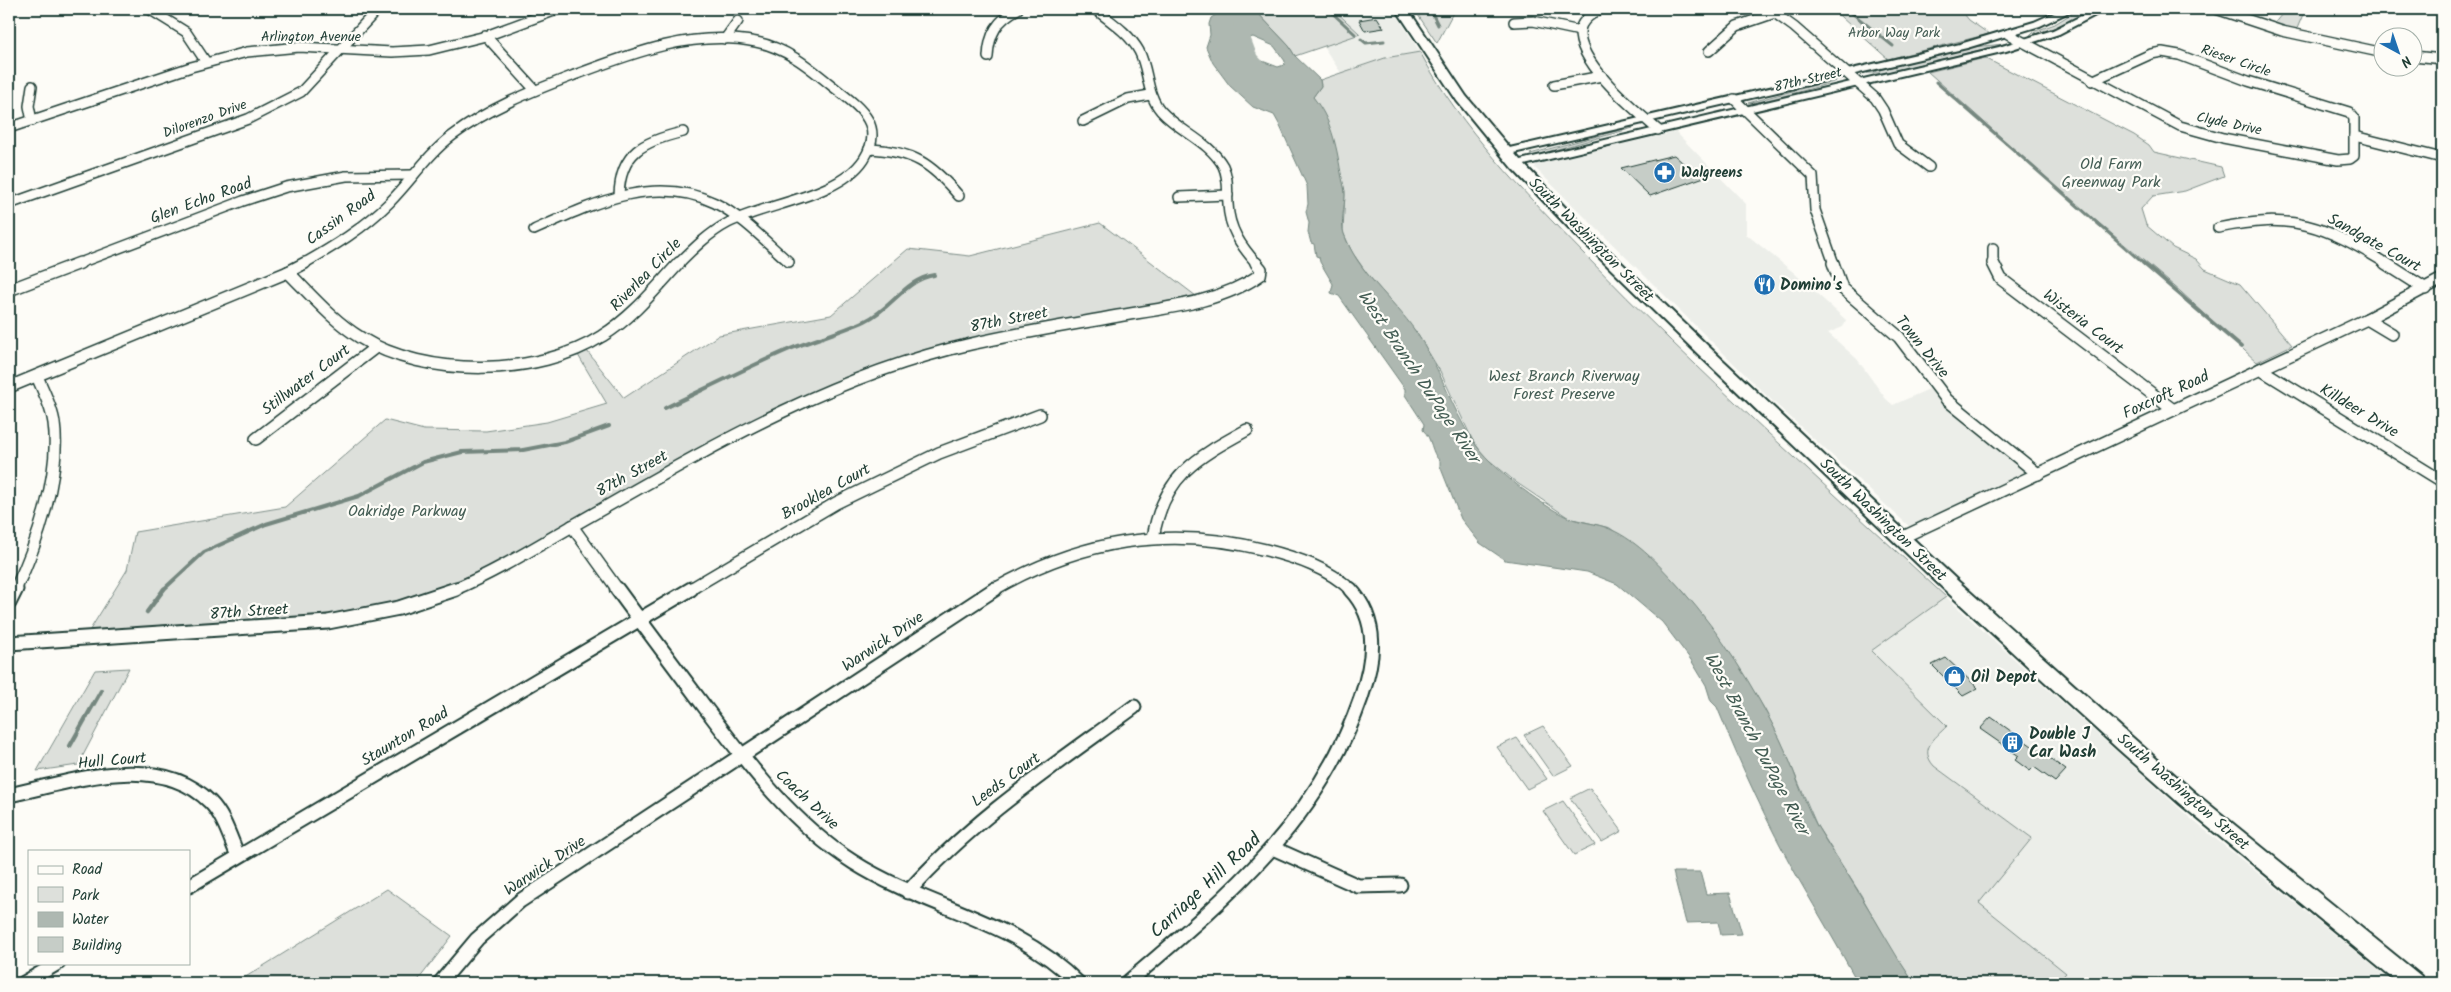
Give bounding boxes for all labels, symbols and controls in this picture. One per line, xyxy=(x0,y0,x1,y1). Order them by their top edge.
park label: Arbor Way Park xyxy=(1848,22,1941,44)
street label: Arlington Avenue xyxy=(261,26,362,48)
north arrow xyxy=(2374,28,2424,78)
street label: Rieser Circle xyxy=(2198,39,2275,83)
text: N xyxy=(2395,50,2416,73)
street label: 87th Street xyxy=(1772,61,1845,98)
street label: Dilorenzo Drive xyxy=(160,93,251,144)
street label: Clyde Drive xyxy=(2194,106,2264,142)
park label: Old Farm Greenway Park xyxy=(2061,152,2161,195)
pharmacy icon: Walgreens xyxy=(1653,161,1677,185)
place label: Walgreens xyxy=(1681,162,1743,184)
street label: Glen Echo Road xyxy=(147,171,256,231)
street label: South Washington Street xyxy=(1522,171,1660,309)
street label: Cassin Road xyxy=(301,183,382,252)
street label: Sandgate Court xyxy=(2323,207,2426,279)
street label: Riverlea Circle xyxy=(604,232,688,318)
restaurant icon: Domino's xyxy=(1752,273,1776,297)
place label: Domino's xyxy=(1780,273,1843,298)
street label: Wisteria Court xyxy=(2037,283,2129,361)
water label: West Branch DuPage River xyxy=(1349,285,1489,473)
street label: 87th Street xyxy=(968,300,1051,340)
street label: Town Drive xyxy=(1889,310,1955,384)
street label: Stillwater Court xyxy=(256,338,356,422)
park label: West Branch Riverway Forest Preserve xyxy=(1489,364,1640,407)
street label: Foxcroft Road xyxy=(2119,364,2214,426)
street label: Killdeer Drive xyxy=(2315,377,2403,445)
street label: 87th Street xyxy=(591,444,673,504)
street label: South Washington Street xyxy=(1814,452,1953,588)
street label: Brooklea Court xyxy=(777,457,876,527)
park label: Oakridge Parkway xyxy=(348,499,466,524)
street label: 87th Street xyxy=(209,597,290,627)
street label: Warwick Drive xyxy=(837,605,929,679)
water label: West Branch DuPage River xyxy=(1696,647,1818,844)
shop icon: Oil Depot xyxy=(1943,665,1967,689)
place label: Oil Depot xyxy=(1971,665,2038,690)
street label: Staunton Road xyxy=(356,700,455,773)
place label: Double J Car Wash xyxy=(2029,722,2096,765)
street label: South Washington Street xyxy=(2111,727,2256,857)
building icon: Double J Car Wash xyxy=(2001,731,2025,755)
street label: Hull Court xyxy=(77,745,148,776)
street label: Leeds Court xyxy=(966,746,1047,814)
street label: Coach Drive xyxy=(769,764,845,836)
street label: Carriage Hill Road xyxy=(1143,826,1269,946)
street label: Warwick Drive xyxy=(499,829,591,903)
legend xyxy=(28,850,190,964)
text: Road xyxy=(72,858,103,882)
text: Park xyxy=(72,884,100,908)
text: Water xyxy=(72,908,109,932)
text: Building xyxy=(72,934,122,958)

